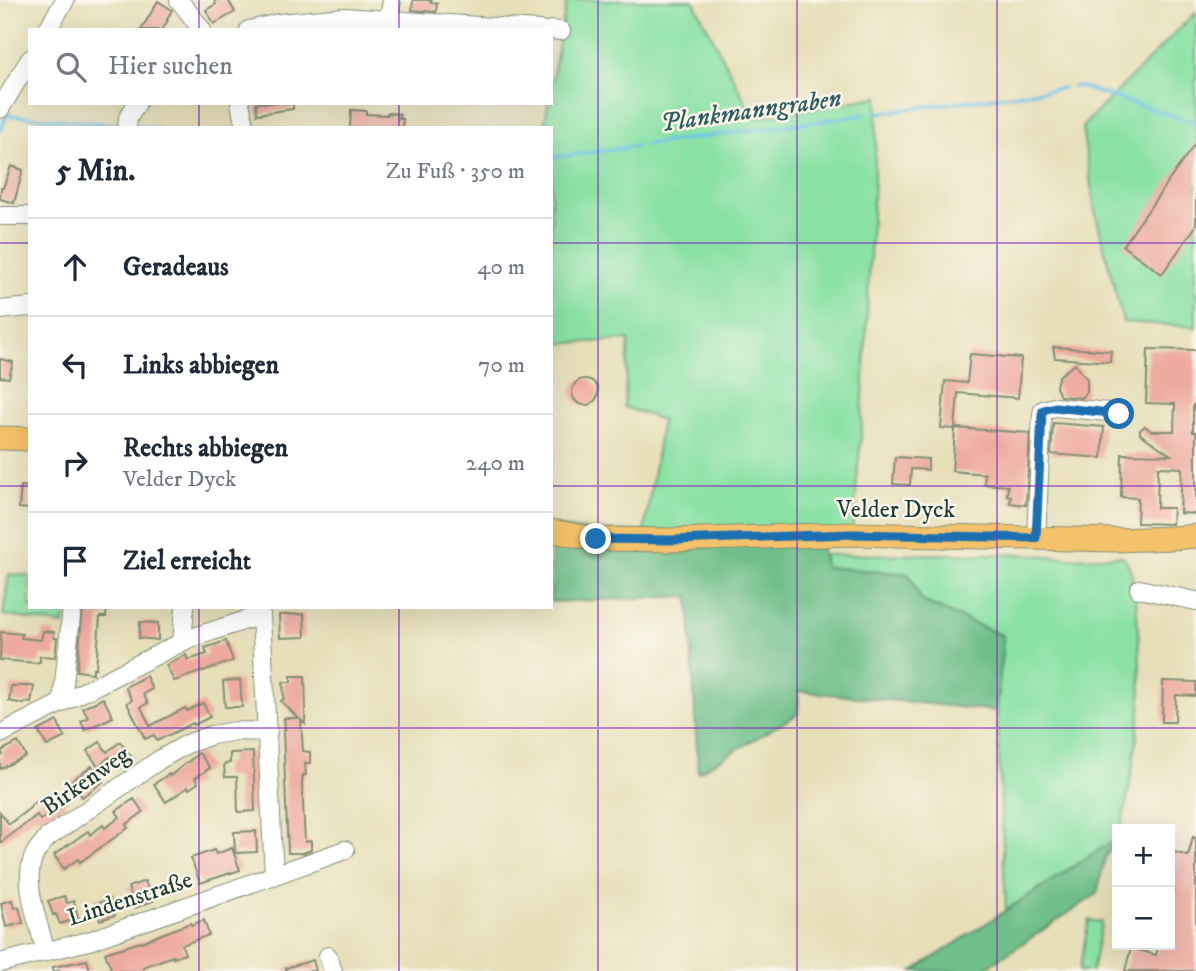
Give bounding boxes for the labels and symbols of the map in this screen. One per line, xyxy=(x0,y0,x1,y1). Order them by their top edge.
water label: Plankmanngraben xyxy=(658,82,844,140)
route start xyxy=(1103,398,1134,429)
street label: Velder Dyck xyxy=(836,495,955,525)
route end xyxy=(580,523,611,554)
street label: Birkenweg xyxy=(36,740,136,822)
street label: Lindenstraße xyxy=(64,865,196,933)

